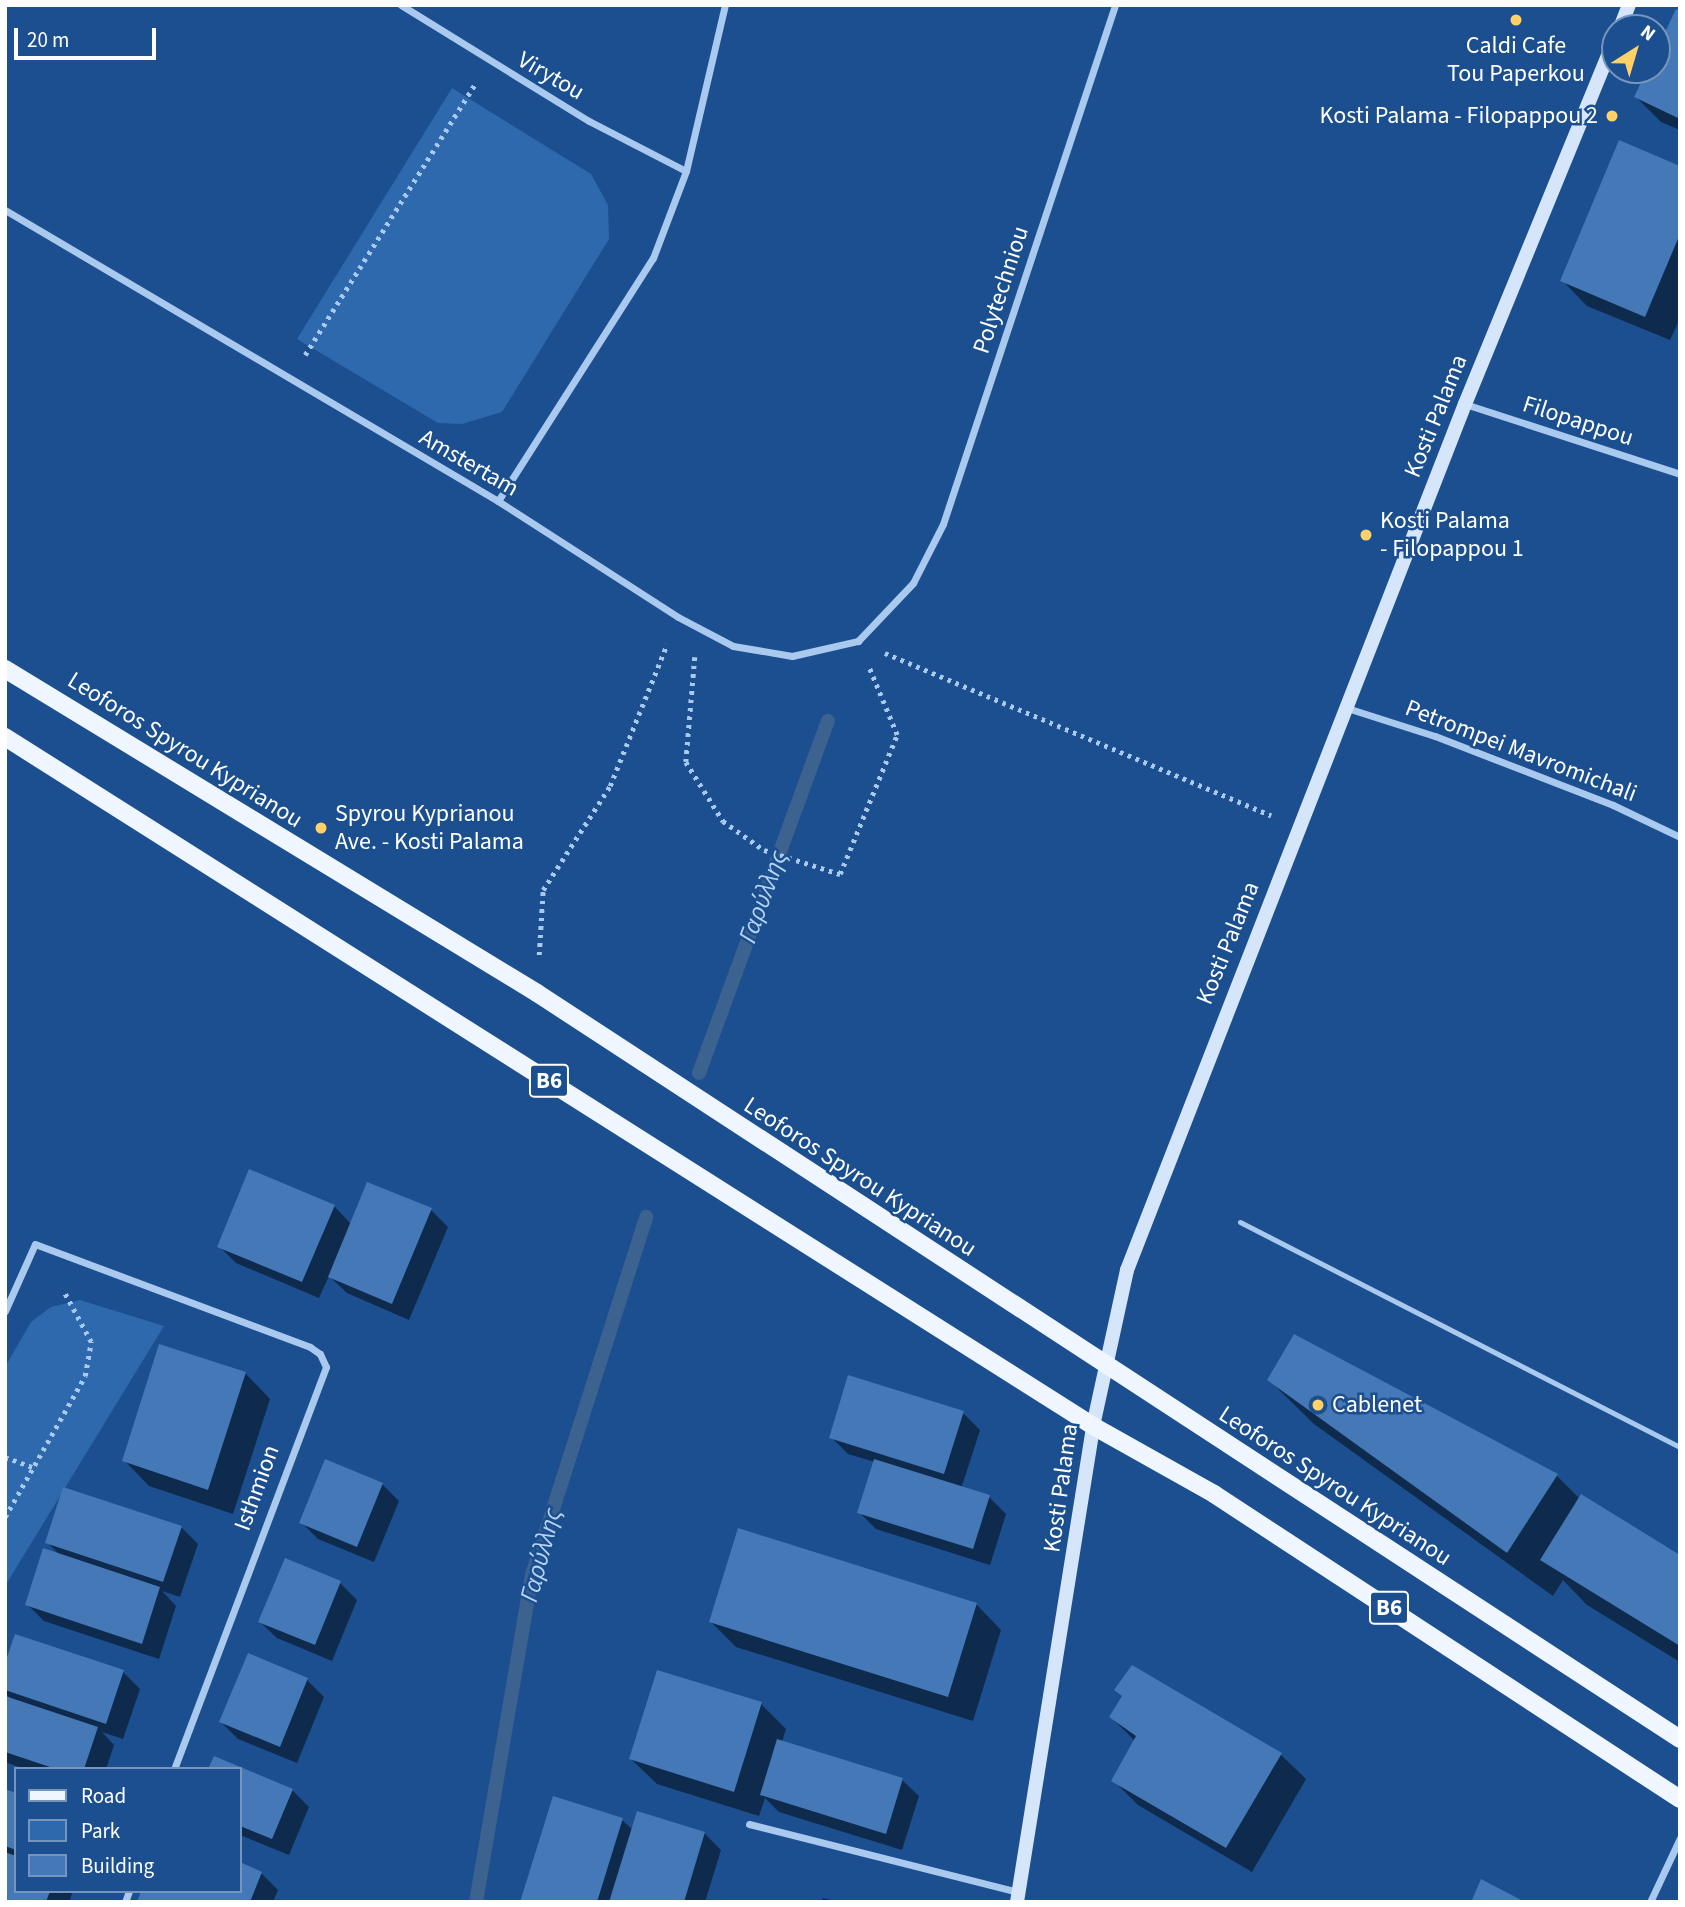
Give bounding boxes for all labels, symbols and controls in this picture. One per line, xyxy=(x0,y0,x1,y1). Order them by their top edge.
marker: Caldi Cafe Tou Paperkou xyxy=(1508,12,1524,28)
scale bar xyxy=(18,14,159,58)
north arrow xyxy=(1601,14,1671,84)
text: N xyxy=(1635,19,1661,48)
text: 20 m xyxy=(27,25,69,55)
place label: Caldi Cafe Tou Paperkou xyxy=(1447,32,1585,88)
street label: Virytou xyxy=(513,45,589,107)
place label: Kosti Palama - Filopappou 2 xyxy=(1320,102,1598,130)
marker: Kosti Palama - Filopappou 2 xyxy=(1604,108,1620,124)
street label: Polytechniou xyxy=(967,223,1035,357)
street label: Kosti Palama xyxy=(1398,350,1474,482)
street label: Filopappou xyxy=(1519,390,1637,452)
street label: Amstertam xyxy=(414,423,524,503)
place label: Kosti Palama - Filopappou 1 xyxy=(1380,507,1524,563)
marker: Kosti Palama - Filopappou 1 xyxy=(1358,527,1374,543)
street label: Leoforos Spyrou Kyprianou xyxy=(62,666,308,834)
street label: Petrompei Mavromichali xyxy=(1401,694,1641,808)
place label: Spyrou Kyprianou Ave. - Kosti Palama xyxy=(335,800,524,856)
marker: Spyrou Kyprianou Ave. - Kosti Palama xyxy=(313,820,329,836)
water label: Γαρύλλης xyxy=(732,847,794,947)
street label: Kosti Palama xyxy=(1190,877,1266,1009)
road number: B6 xyxy=(528,1062,570,1100)
street label: Leoforos Spyrou Kyprianou xyxy=(738,1091,982,1263)
place label: Cablenet xyxy=(1332,1391,1422,1419)
marker: Cablenet xyxy=(1310,1397,1326,1413)
street label: Leoforos Spyrou Kyprianou xyxy=(1213,1400,1457,1572)
street label: Kosti Palama xyxy=(1038,1422,1084,1554)
street label: Isthmion xyxy=(228,1441,286,1535)
water label: Γαρύλλης xyxy=(514,1505,568,1605)
road number: B6 xyxy=(1368,1588,1410,1628)
legend xyxy=(14,1767,242,1893)
text: Road xyxy=(81,1781,126,1811)
text: Park xyxy=(81,1816,120,1846)
text: Building xyxy=(81,1851,154,1881)

